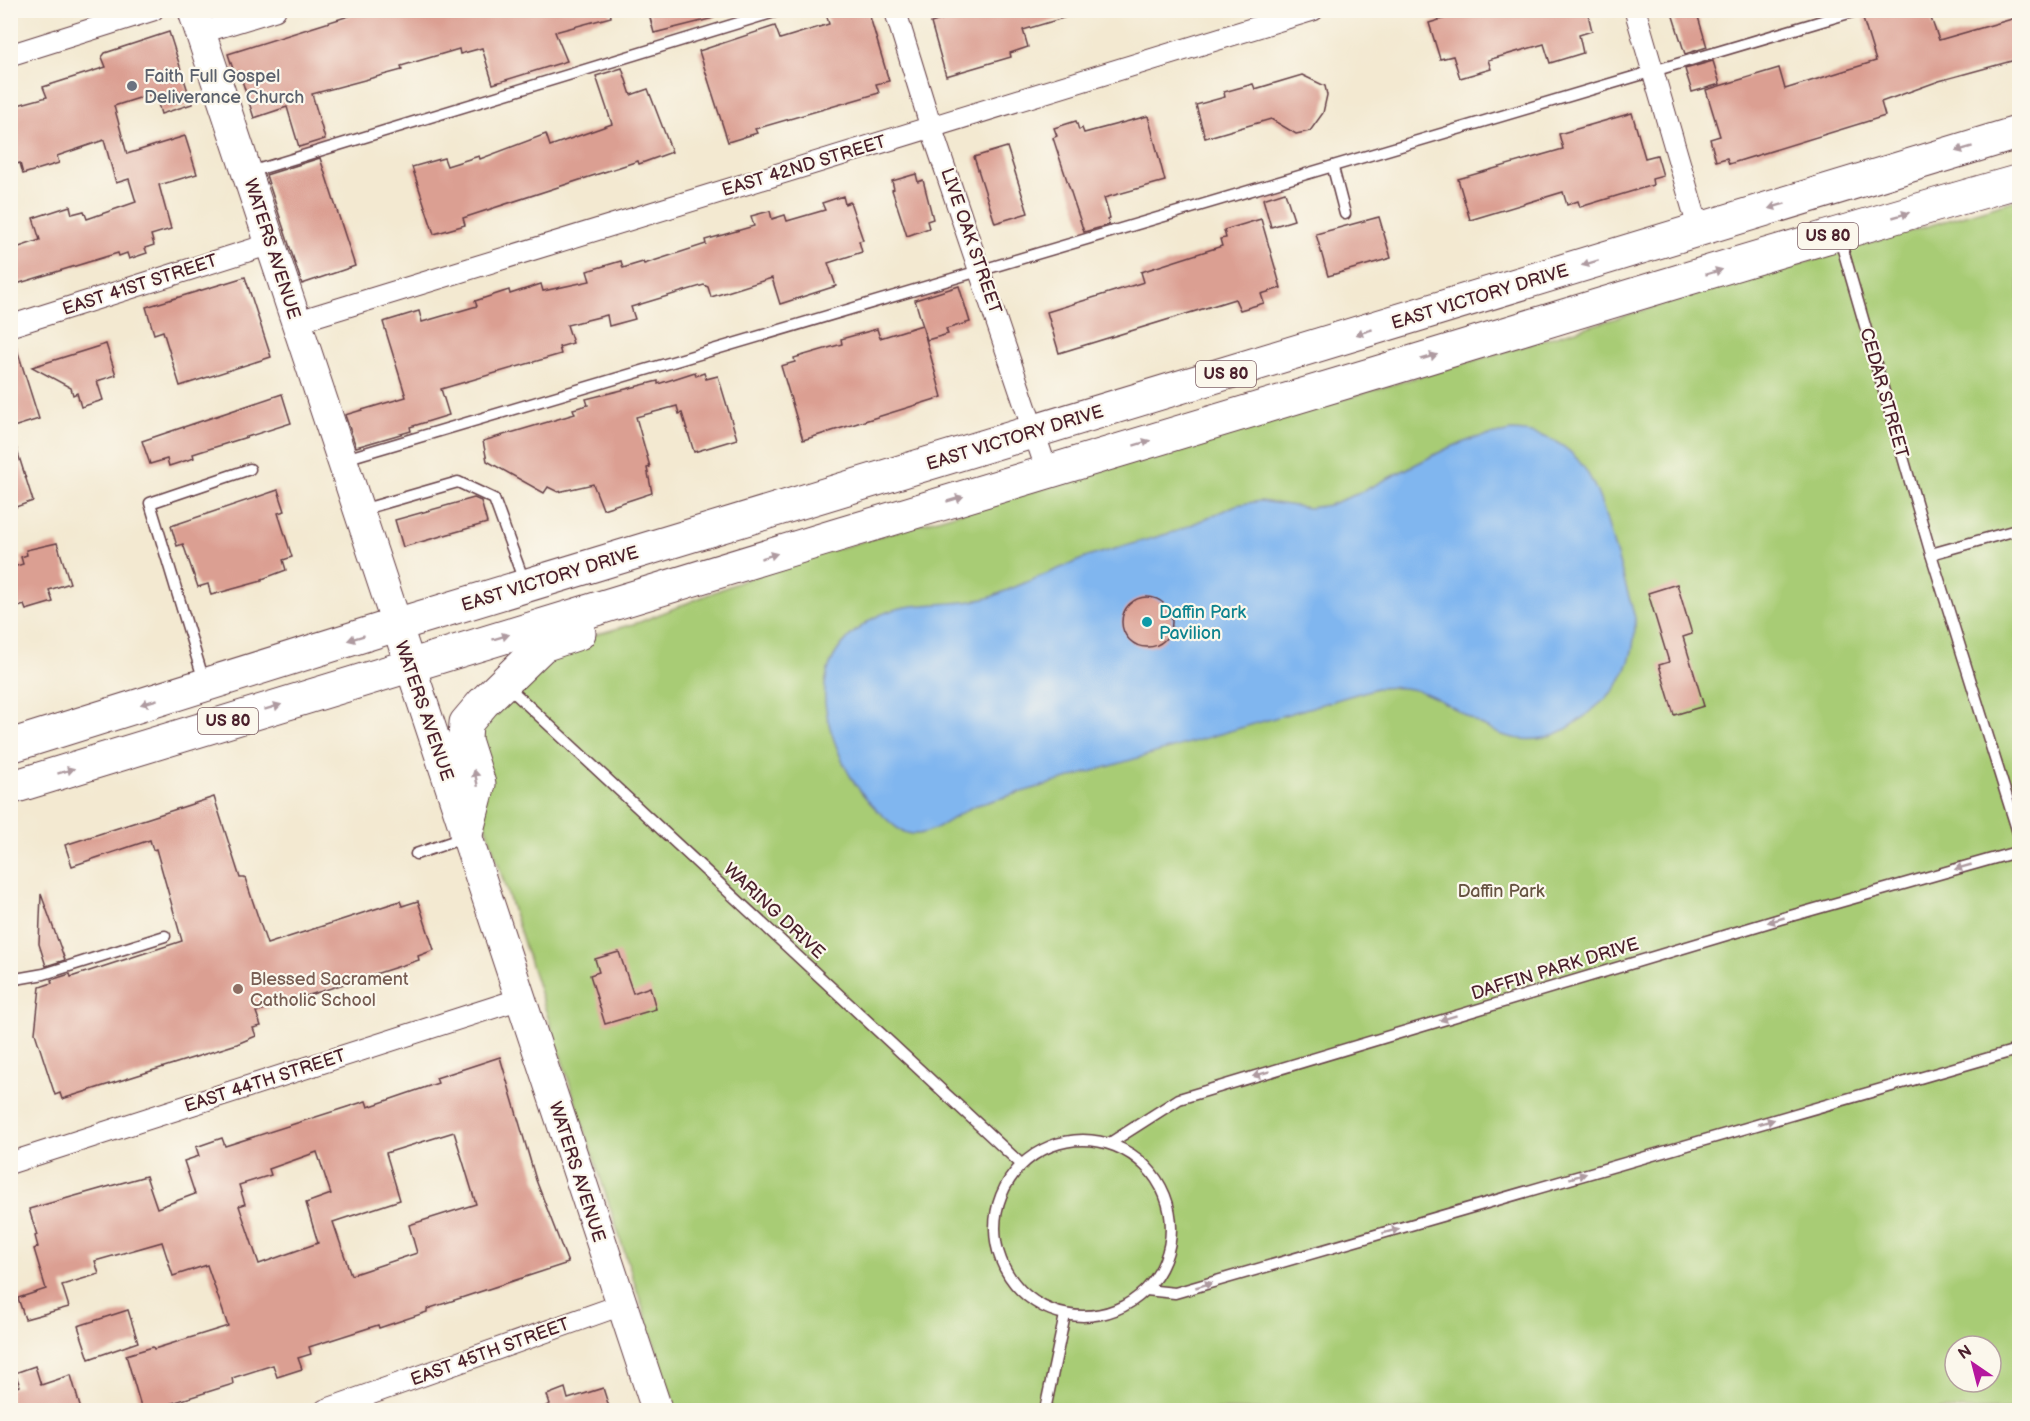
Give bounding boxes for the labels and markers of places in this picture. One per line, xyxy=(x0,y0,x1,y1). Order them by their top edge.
place label: Faith Full Gospel Deliverance Church xyxy=(144,66,304,108)
marker: Faith Full Gospel Deliverance Church xyxy=(125,79,139,93)
place label: Daffin Park Pavilion xyxy=(1159,602,1246,644)
marker: Daffin Park Pavilion xyxy=(1140,615,1154,629)
place label: Blessed Sacrament Catholic School xyxy=(250,969,409,1011)
marker: Blessed Sacrament Catholic School xyxy=(231,982,245,996)

